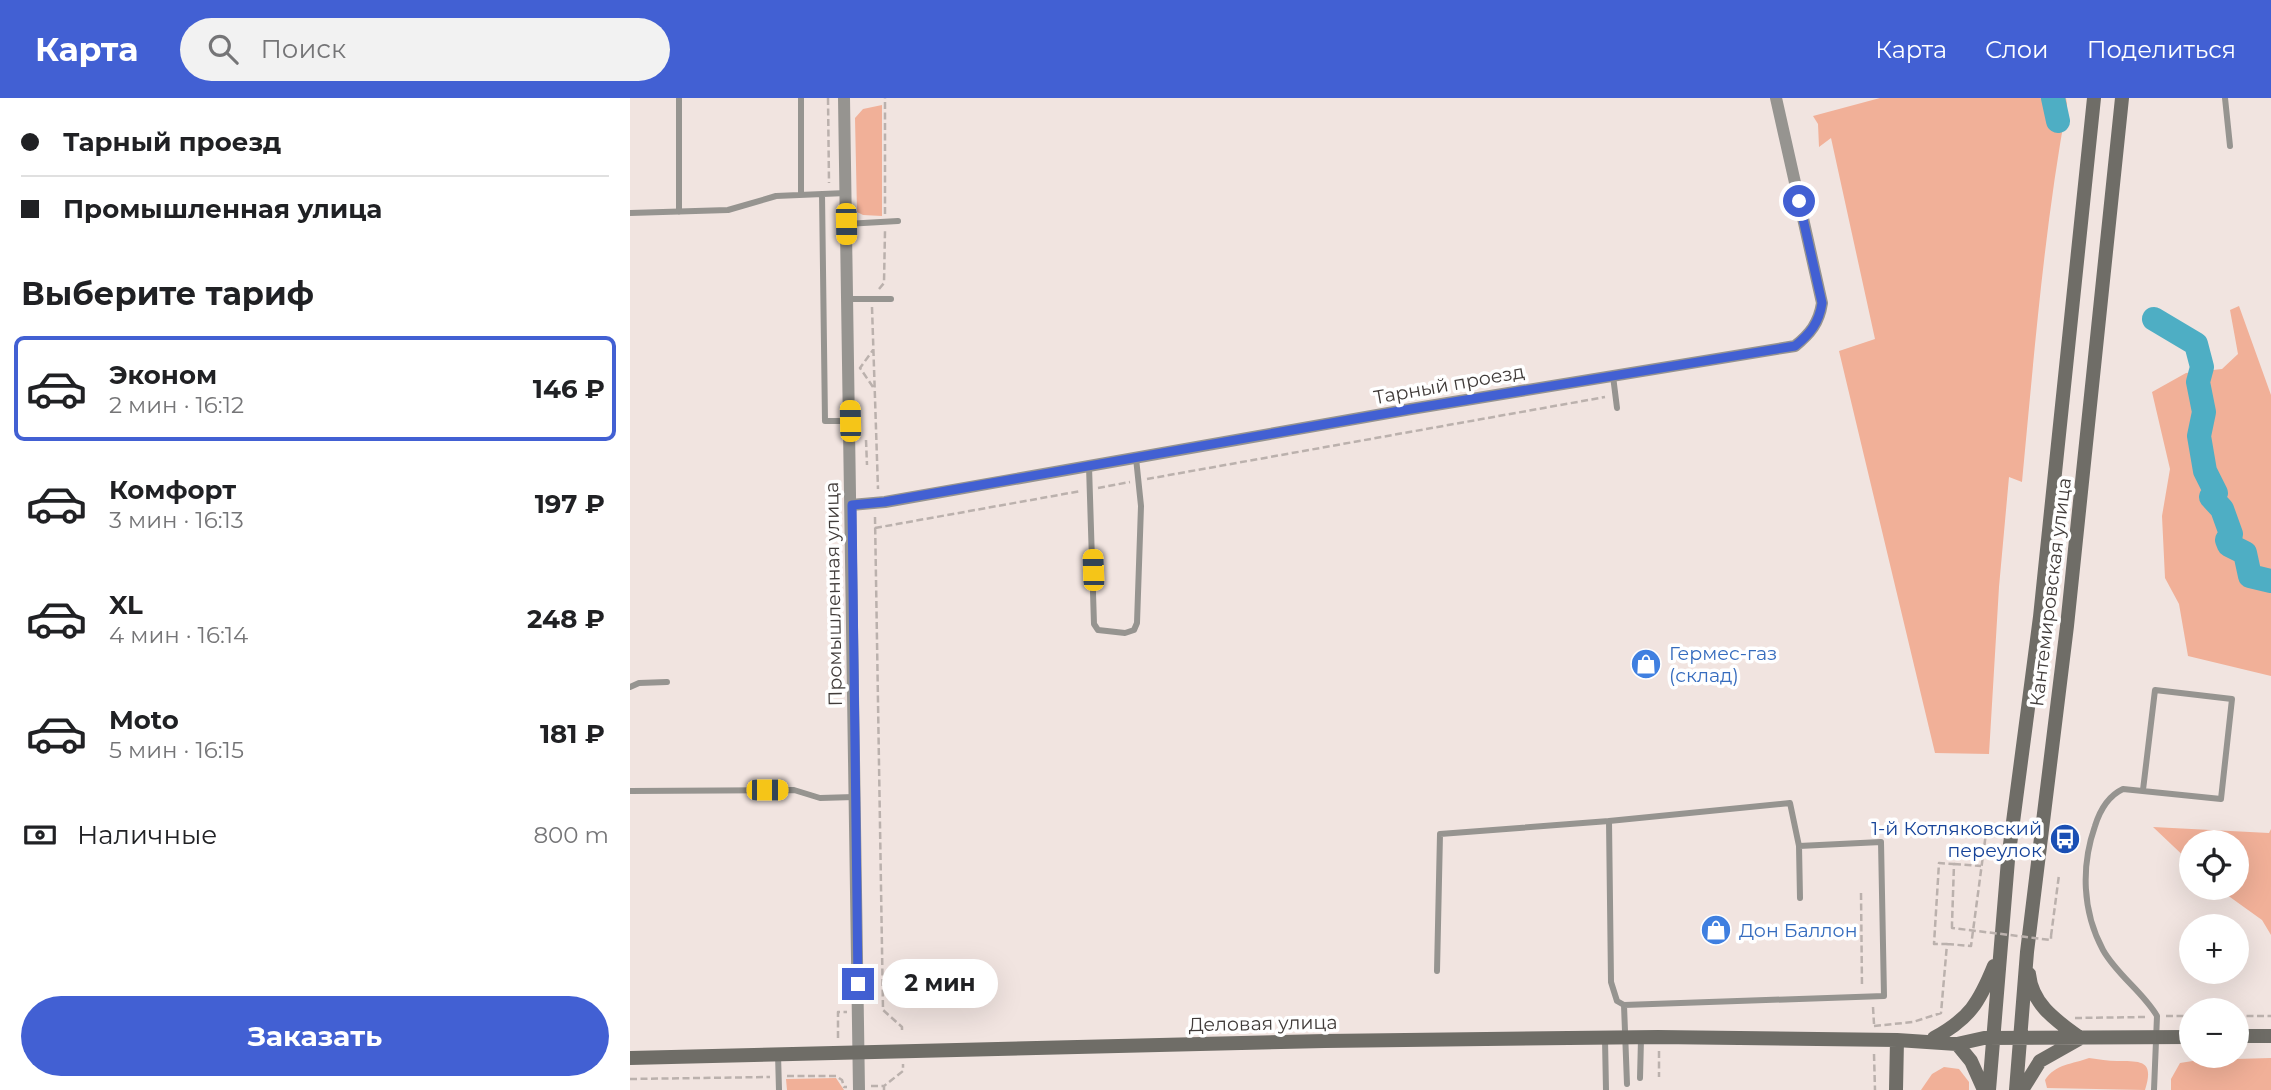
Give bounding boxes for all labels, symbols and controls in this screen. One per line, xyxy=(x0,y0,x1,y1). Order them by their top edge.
search box xyxy=(180,18,670,81)
text: Карта xyxy=(35,29,138,69)
icon: search xyxy=(204,30,242,68)
text: Поиск xyxy=(260,33,346,65)
text: Карта xyxy=(1875,35,1947,64)
text: Слои xyxy=(1985,35,2049,64)
text: Поделиться xyxy=(2087,35,2236,64)
text: Тарный проезд xyxy=(63,126,281,158)
route start xyxy=(1783,185,1815,217)
text: Промышленная улица xyxy=(63,193,382,225)
car xyxy=(836,203,857,245)
text: Выберите тариф xyxy=(21,274,314,313)
icon: car xyxy=(25,357,88,420)
text: Эконом xyxy=(109,359,217,391)
street label: Тарный проезд xyxy=(1372,360,1526,409)
text: 146 ₽ xyxy=(533,373,605,405)
text: 2 мин · 16:12 xyxy=(109,391,244,419)
car xyxy=(840,400,861,442)
icon: car xyxy=(25,472,88,535)
text: Комфорт xyxy=(109,474,236,506)
street label: Кантемировская улица xyxy=(2025,476,2076,708)
street label: Промышленная улица xyxy=(820,481,847,706)
text: 197 ₽ xyxy=(535,488,605,520)
text: 3 мин · 16:13 xyxy=(109,506,244,534)
car xyxy=(1082,549,1105,591)
icon: car xyxy=(25,587,88,650)
text: XL xyxy=(109,589,143,621)
text: 248 ₽ xyxy=(527,603,605,635)
text: 4 мин · 16:14 xyxy=(109,621,248,649)
place label: Гермес-газ (склад) xyxy=(1669,642,1777,687)
shop icon: Гермес-газ (склад) xyxy=(1629,647,1663,681)
icon: car xyxy=(25,702,88,765)
text: Moto xyxy=(109,704,179,736)
text: 181 ₽ xyxy=(540,718,605,750)
text: 5 мин · 16:15 xyxy=(109,736,244,764)
car xyxy=(747,780,789,801)
icon: cash xyxy=(21,816,59,854)
place label: 1-й Котляковский переулок xyxy=(1871,817,2042,862)
text: Наличные xyxy=(77,819,217,851)
text: 800 m xyxy=(533,821,609,849)
bus stop icon: 1-й Котляковский переулок xyxy=(2048,822,2082,856)
map controls xyxy=(2179,830,2249,1068)
button: locate xyxy=(2179,830,2249,900)
shop icon: Дон Баллон xyxy=(1699,913,1733,947)
button: + xyxy=(2179,914,2249,984)
place label: Дон Баллон xyxy=(1739,919,1858,942)
callout: 2 мин xyxy=(882,960,998,1008)
route end xyxy=(842,968,874,1000)
text: 2 мин xyxy=(904,969,976,997)
button: Заказать xyxy=(21,996,609,1076)
button: − xyxy=(2179,998,2249,1068)
street label: Деловая улица xyxy=(1188,1011,1338,1036)

